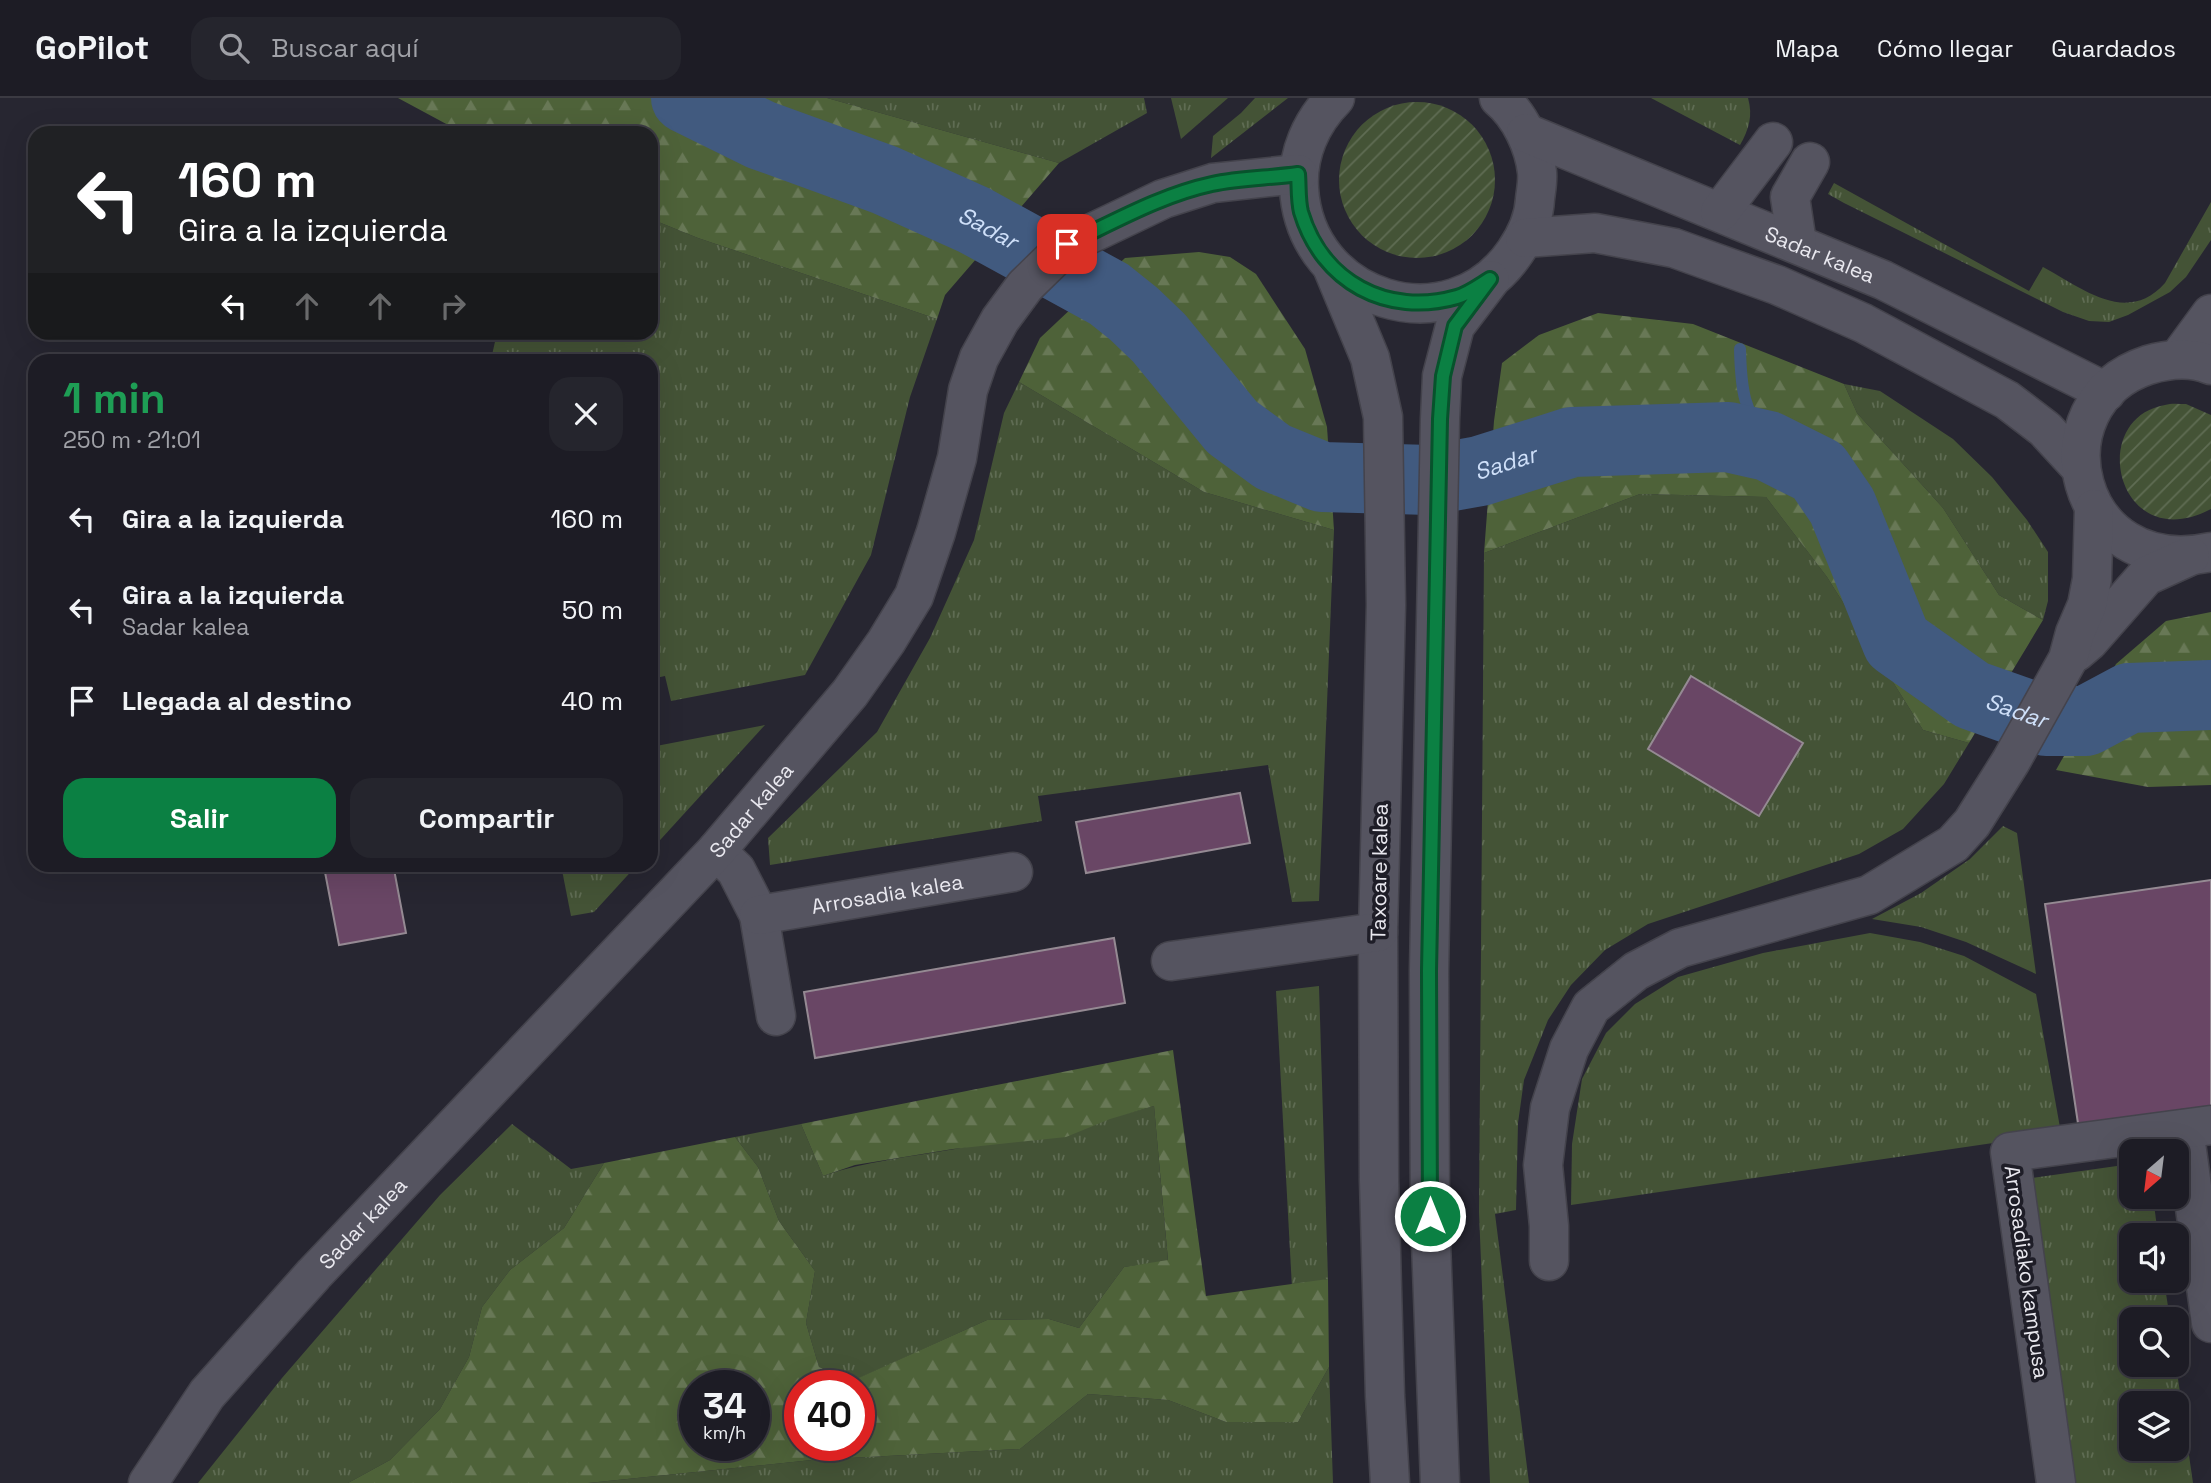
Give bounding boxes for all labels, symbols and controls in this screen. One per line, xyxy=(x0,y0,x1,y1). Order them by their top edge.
search box xyxy=(191,17,681,80)
text: GoPilot xyxy=(35,27,149,69)
icon: search xyxy=(215,29,253,67)
text: Buscar aquí xyxy=(271,31,419,65)
text: Mapa xyxy=(1775,33,1839,64)
text: Cómo llegar xyxy=(1877,33,2013,64)
text: Guardados xyxy=(2051,33,2176,64)
text: 160 m xyxy=(178,149,316,211)
icon: left xyxy=(63,154,154,245)
water label: Sadar xyxy=(953,200,1025,257)
text: Gira a la izquierda xyxy=(178,210,448,250)
pin xyxy=(1037,214,1097,274)
street label: Sadar kalea xyxy=(1761,219,1879,289)
icon: arrive xyxy=(1048,225,1086,263)
icon: left xyxy=(215,287,253,325)
icon: ahead xyxy=(288,287,326,325)
icon: ahead xyxy=(361,287,399,325)
icon: right xyxy=(434,287,472,325)
text: 1 min xyxy=(63,372,166,425)
button: close xyxy=(549,377,623,451)
text: 250 m · 21:01 xyxy=(63,425,201,455)
water label: Sadar xyxy=(1470,438,1542,487)
icon: left xyxy=(63,500,101,538)
text: Gira a la izquierda xyxy=(122,502,344,536)
text: 160 m xyxy=(551,502,623,536)
text: Gira a la izquierda xyxy=(122,578,344,612)
icon: left xyxy=(63,591,101,629)
text: 50 m xyxy=(562,593,623,627)
text: Sadar kalea xyxy=(122,612,249,642)
icon: arrive xyxy=(63,682,101,720)
text: Llegada al destino xyxy=(122,684,352,718)
text: 40 m xyxy=(561,684,623,718)
water label: Sadar xyxy=(1981,686,2054,736)
street label: Sadar kalea xyxy=(703,757,799,863)
button: Salir xyxy=(63,778,336,858)
button: Compartir xyxy=(350,778,623,858)
street label: Taxoare kalea xyxy=(1364,803,1394,941)
street label: Arrosadia kalea xyxy=(809,867,965,919)
north arrow xyxy=(2119,1139,2189,1209)
map controls xyxy=(2119,1139,2189,1461)
street label: Arrosadiako kampusa xyxy=(1999,1164,2055,1380)
street label: Sadar kalea xyxy=(313,1171,412,1274)
position arrow xyxy=(1393,1179,1467,1253)
button: sound xyxy=(2119,1223,2189,1293)
button: search xyxy=(2119,1307,2189,1377)
speed limit sign: 40 xyxy=(784,1370,875,1461)
text: 34 xyxy=(703,1384,746,1428)
button: layers xyxy=(2119,1391,2189,1461)
text: km/h xyxy=(703,1421,746,1444)

